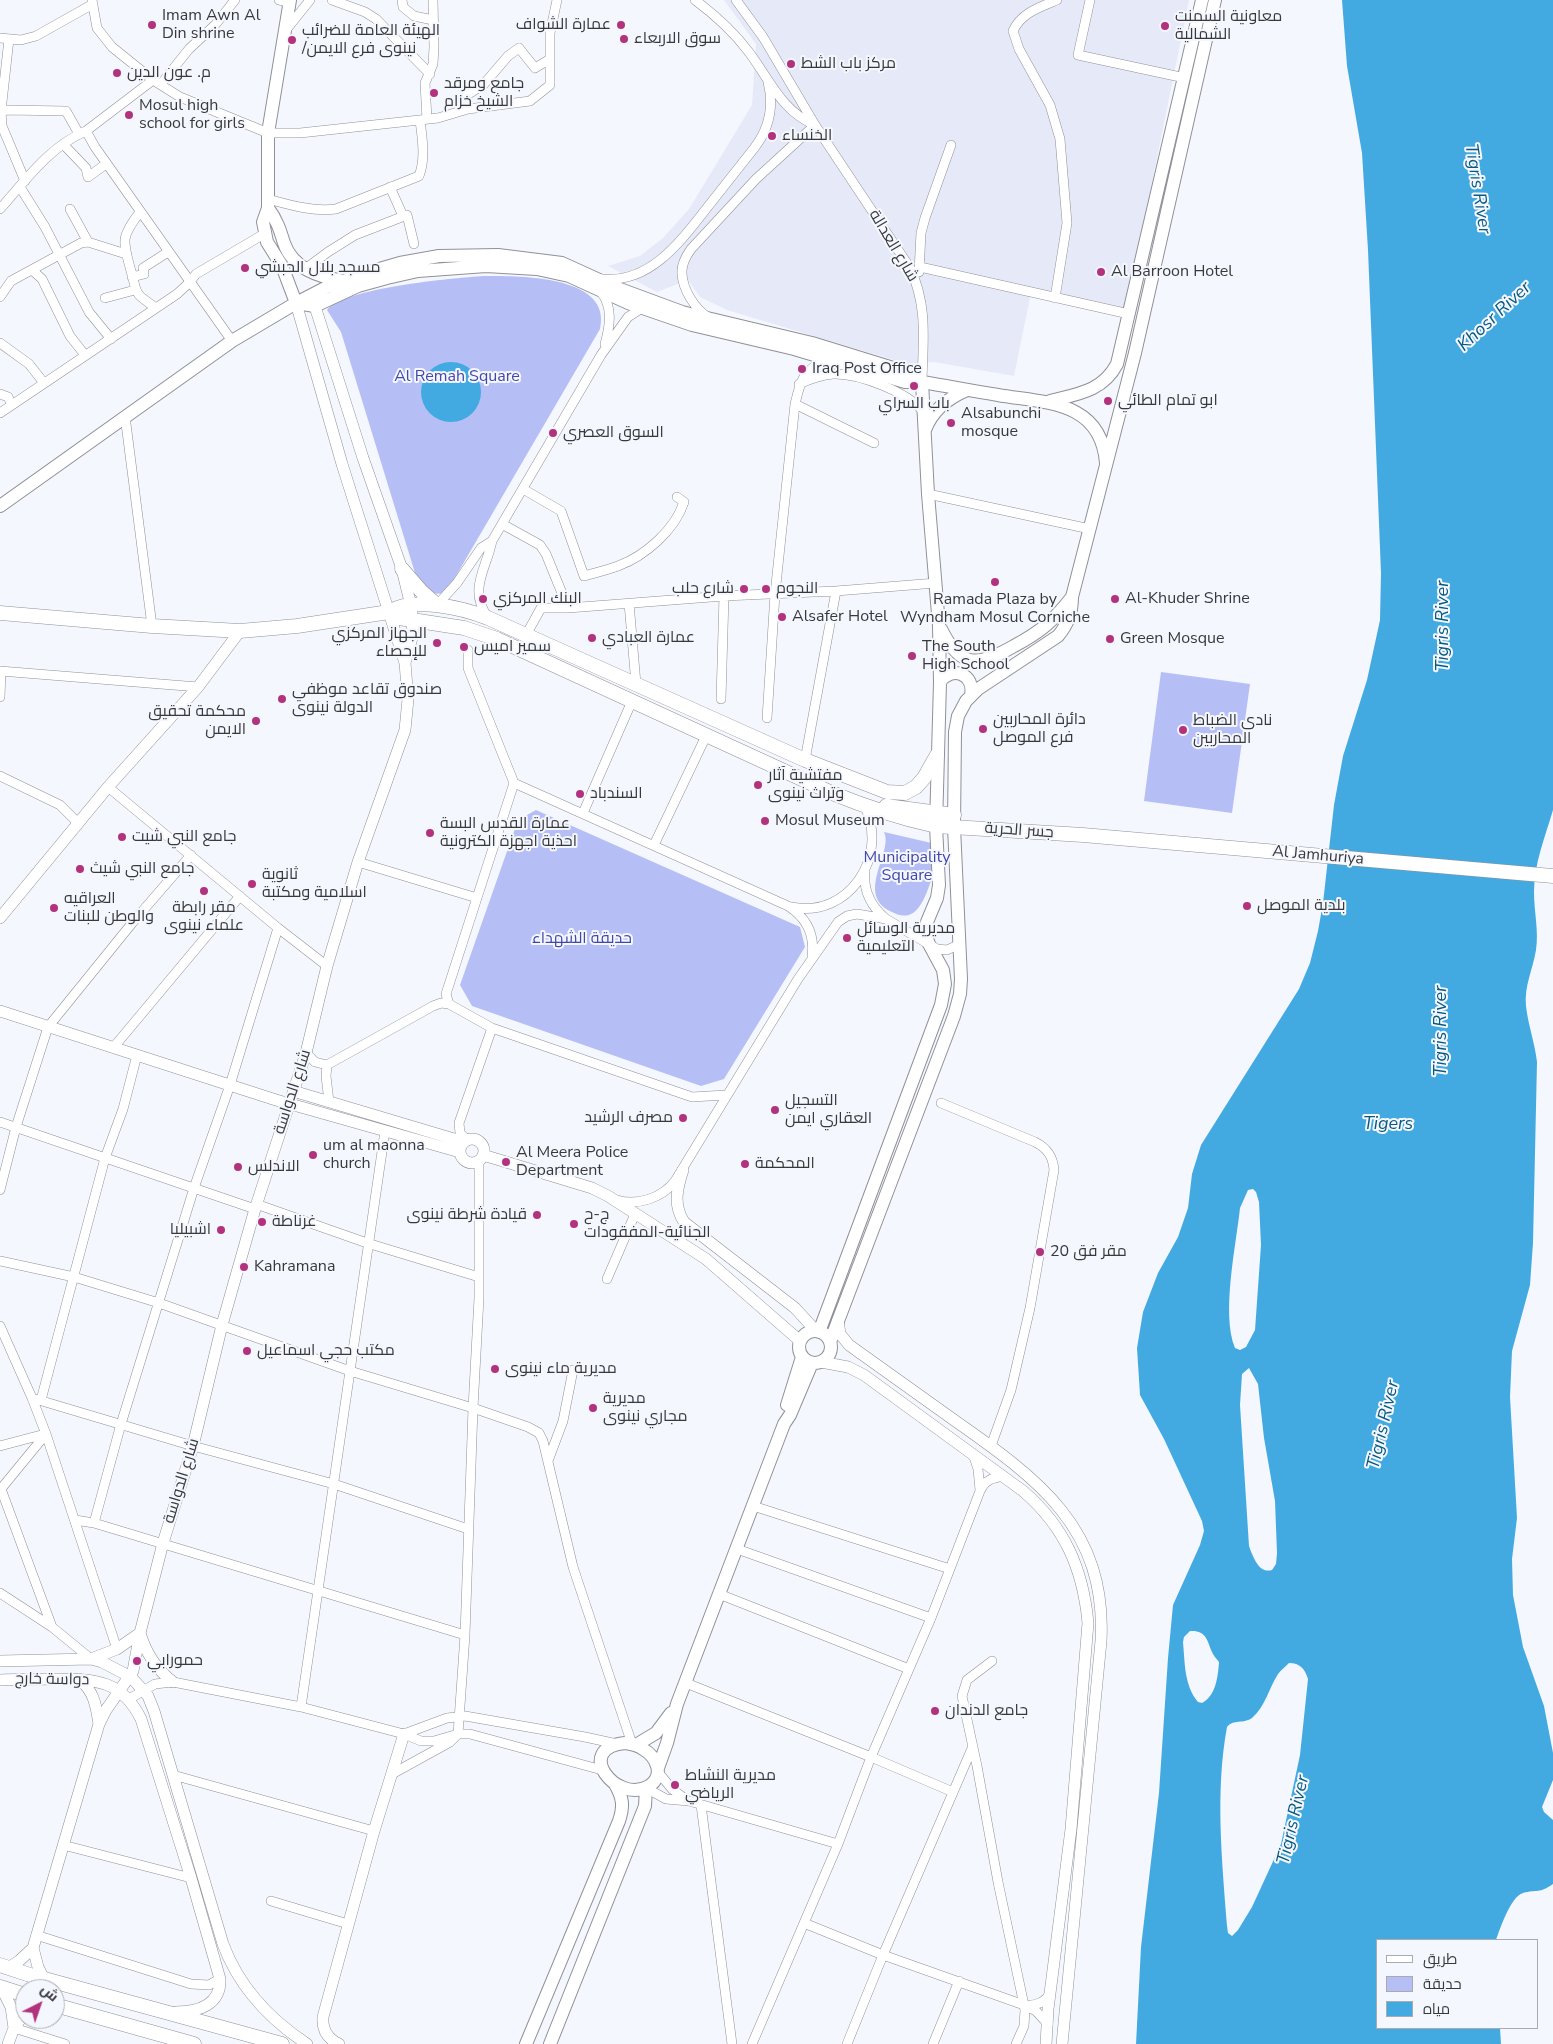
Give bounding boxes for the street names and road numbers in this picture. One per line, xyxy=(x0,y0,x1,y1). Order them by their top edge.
street label: شارع العدالة xyxy=(864,207,922,285)
street label: جسر الحرية xyxy=(984,819,1054,843)
street label: Al Jamhuriya xyxy=(1271,842,1365,870)
street label: شارع الدواسة xyxy=(270,1047,316,1137)
street label: شارع الدواسة xyxy=(160,1436,204,1526)
street label: دواسة خارج xyxy=(15,1670,89,1690)

